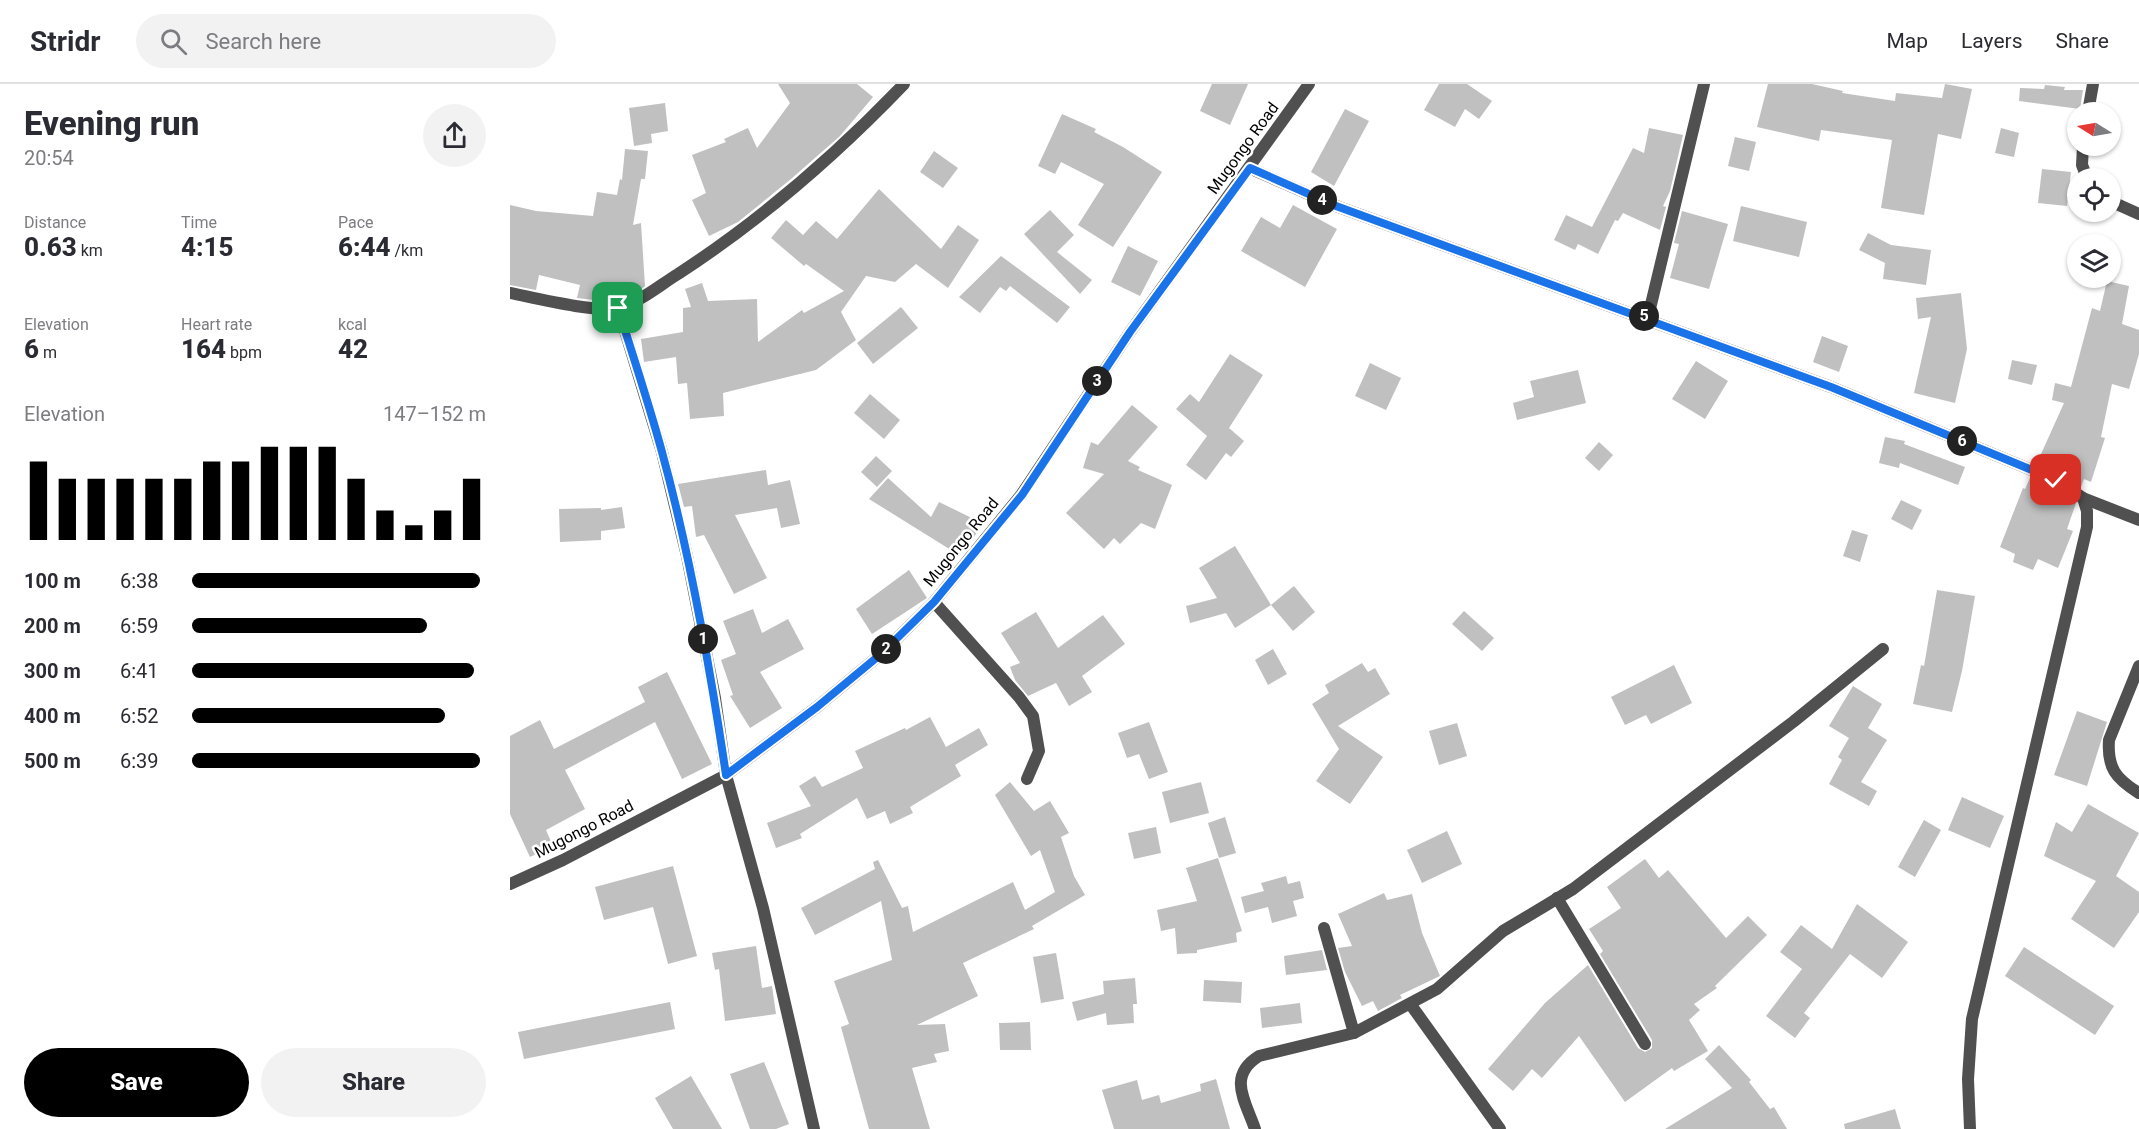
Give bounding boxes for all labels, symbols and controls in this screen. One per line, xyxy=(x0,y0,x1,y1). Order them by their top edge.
search box xyxy=(136,14,556,68)
text: Stridr xyxy=(30,25,100,58)
icon: search xyxy=(157,25,190,58)
text: Search here xyxy=(205,29,321,54)
text: Map xyxy=(1886,29,1928,53)
text: Layers xyxy=(1961,29,2022,53)
text: Share xyxy=(2055,29,2109,53)
street label: Mugongo Road xyxy=(1203,99,1283,197)
north arrow xyxy=(2067,102,2121,156)
map controls xyxy=(2067,102,2121,288)
text: Evening run xyxy=(24,104,199,143)
button: share xyxy=(423,104,486,167)
text: 20:54 xyxy=(24,146,74,170)
button: locate xyxy=(2067,168,2121,222)
pin: 4 xyxy=(1307,185,1337,215)
text: 4 xyxy=(1317,190,1327,209)
text: Distance xyxy=(24,213,86,232)
text: Time xyxy=(181,213,217,232)
text: Pace xyxy=(338,213,374,232)
text: 0.63 xyxy=(24,232,77,262)
text: 4:15 xyxy=(181,232,234,262)
text: 6:44 xyxy=(338,232,391,262)
button: layers xyxy=(2067,234,2121,288)
text: km xyxy=(77,241,103,260)
text: /km xyxy=(391,241,423,260)
pin xyxy=(592,282,643,333)
icon: arrive xyxy=(601,291,634,324)
pin: 5 xyxy=(1629,301,1659,331)
text: 5 xyxy=(1639,306,1649,325)
text: Elevation xyxy=(24,315,89,334)
text: Heart rate xyxy=(181,315,252,334)
text: kcal xyxy=(338,315,367,334)
text: 6 xyxy=(24,334,39,364)
text: 164 xyxy=(181,334,226,364)
text: 42 xyxy=(338,334,368,364)
text: m xyxy=(39,343,57,362)
text: bpm xyxy=(226,343,262,362)
pin: 3 xyxy=(1082,366,1112,396)
text: 3 xyxy=(1092,371,1102,390)
text: Elevation xyxy=(24,402,105,426)
text: 147–152 m xyxy=(383,402,486,426)
pin: 6 xyxy=(1947,426,1977,456)
text: 6 xyxy=(1957,431,1967,450)
pin xyxy=(2030,454,2081,505)
icon: check xyxy=(2039,463,2072,496)
street label: Mugongo Road xyxy=(919,494,1003,590)
text: 100 m xyxy=(24,569,81,593)
text: 6:38 xyxy=(120,569,159,593)
text: 200 m xyxy=(24,614,81,638)
text: 6:59 xyxy=(120,614,159,638)
pin: 1 xyxy=(688,624,718,654)
text: 1 xyxy=(698,629,708,648)
pin: 2 xyxy=(871,634,901,664)
text: 2 xyxy=(881,639,891,658)
text: 300 m xyxy=(24,659,81,683)
text: 6:41 xyxy=(120,659,159,683)
text: 400 m xyxy=(24,704,81,728)
text: 6:52 xyxy=(120,704,159,728)
text: 500 m xyxy=(24,749,81,773)
text: 6:39 xyxy=(120,749,159,773)
street label: Mugongo Road xyxy=(531,796,637,862)
button: Save xyxy=(24,1048,249,1117)
button: Share xyxy=(261,1048,486,1117)

